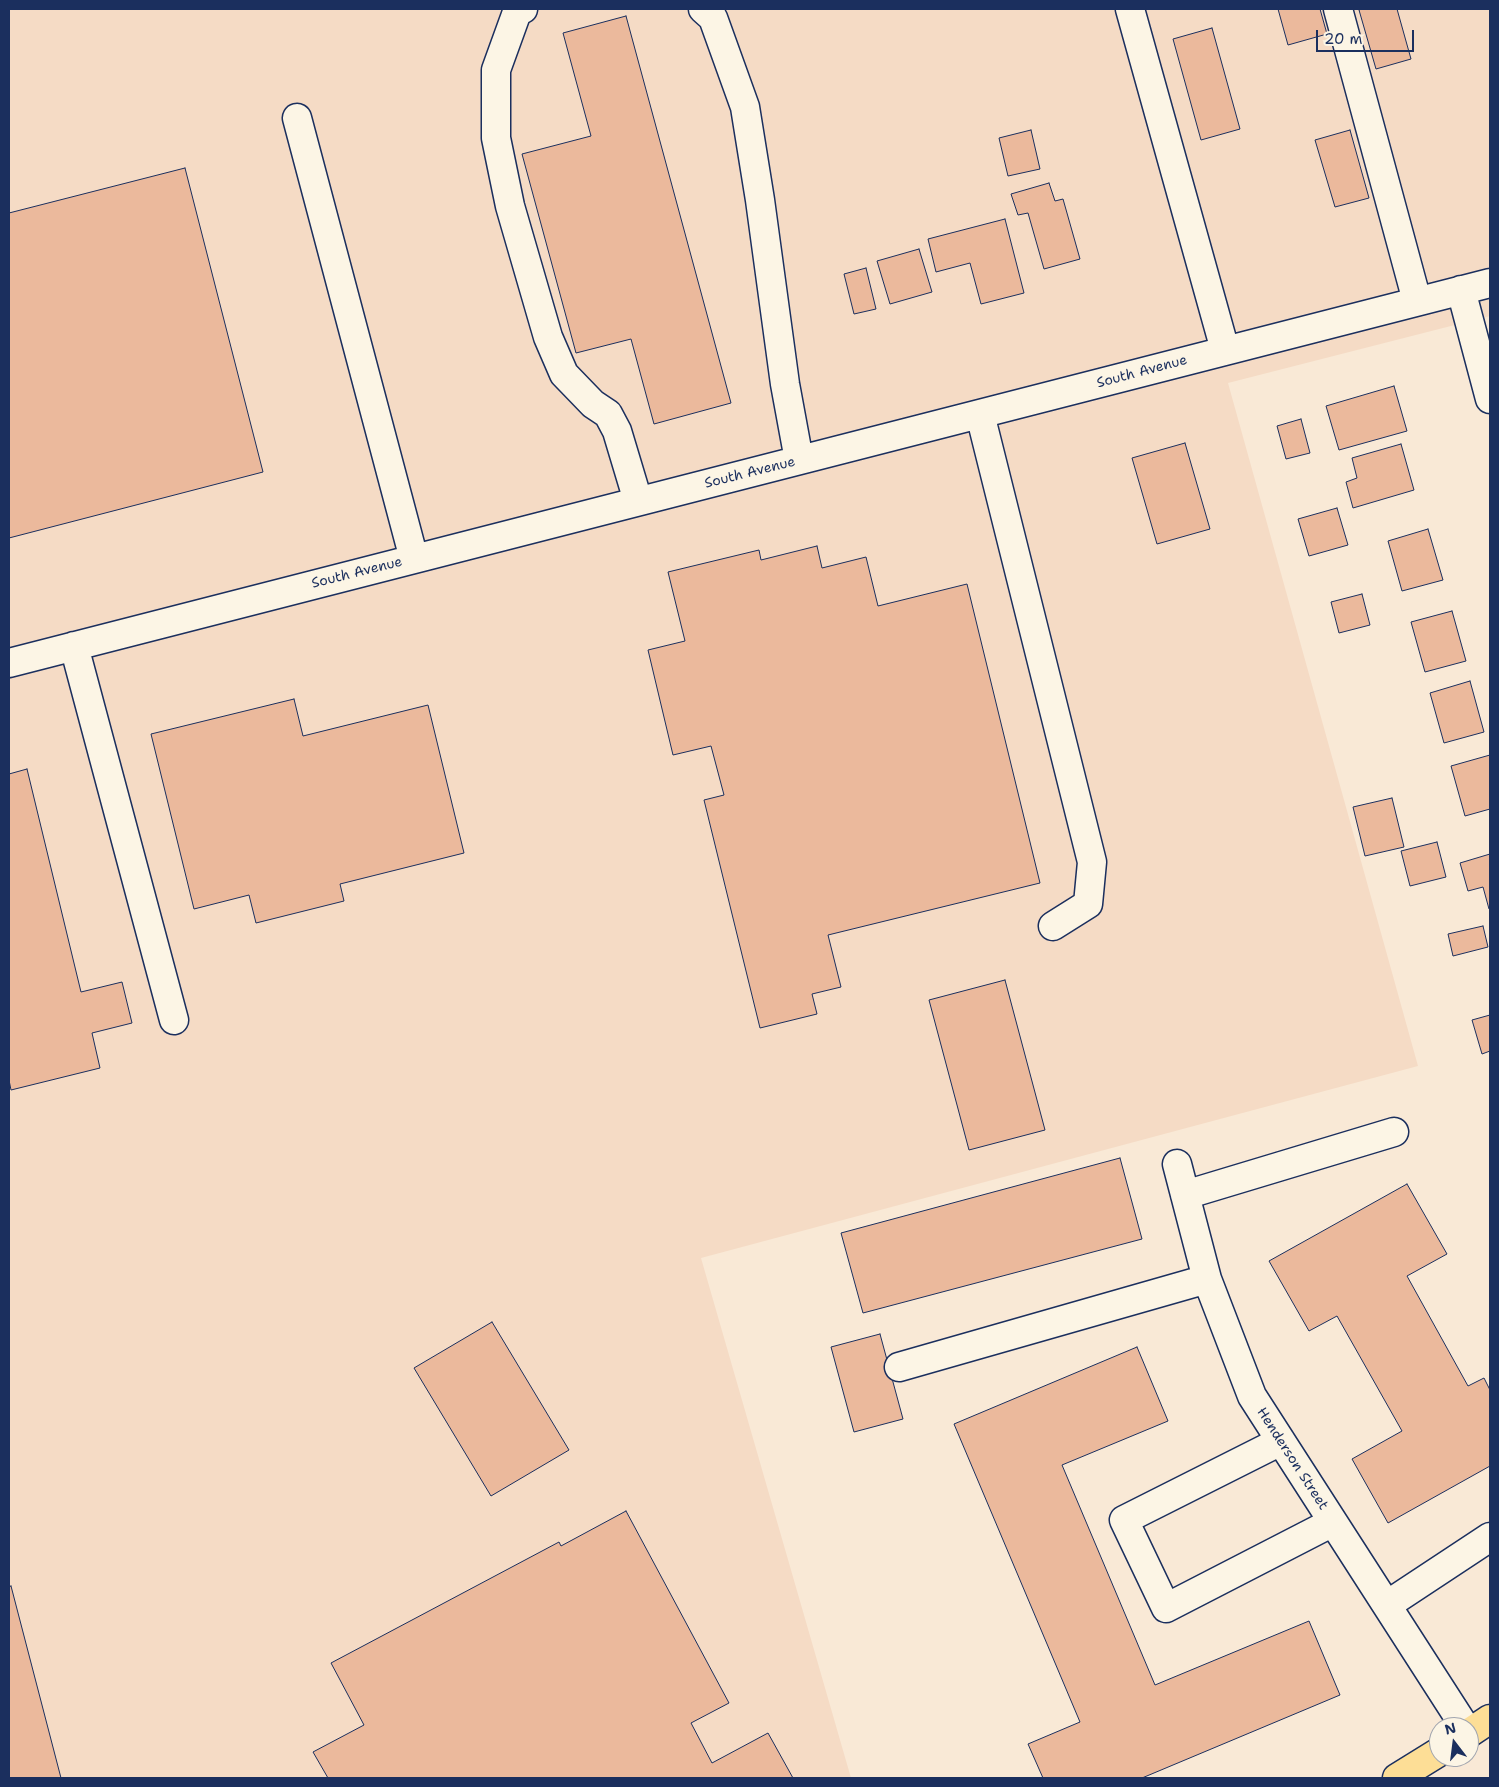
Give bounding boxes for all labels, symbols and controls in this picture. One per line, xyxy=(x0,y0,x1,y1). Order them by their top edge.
scale bar xyxy=(1319,20,1416,52)
text: 20 m xyxy=(1324,29,1363,49)
street label: South Avenue xyxy=(1095,352,1189,392)
street label: South Avenue xyxy=(703,454,797,492)
street label: South Avenue xyxy=(310,554,404,592)
street label: Henderson Street xyxy=(1253,1405,1331,1513)
north arrow xyxy=(1429,1717,1479,1767)
text: N xyxy=(1443,1718,1458,1739)

